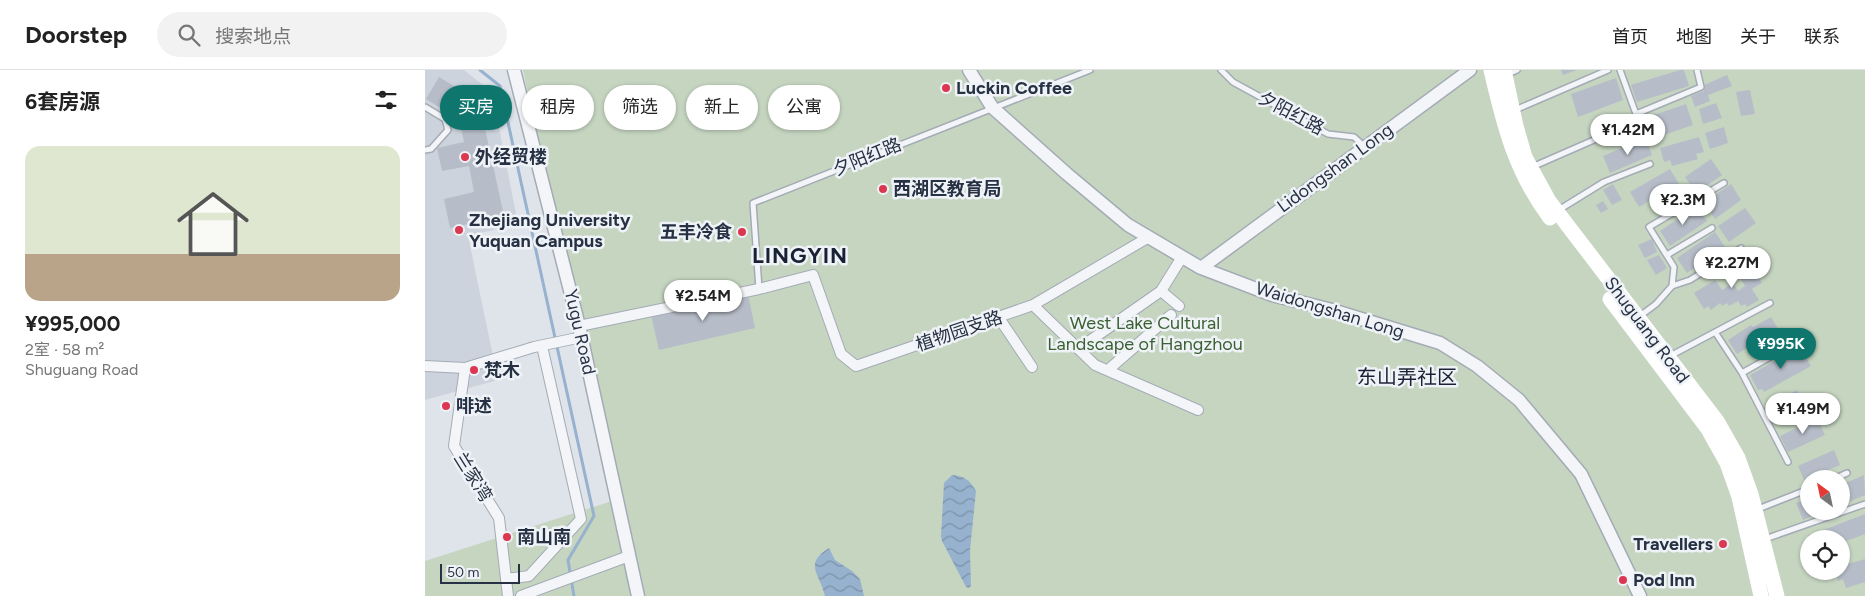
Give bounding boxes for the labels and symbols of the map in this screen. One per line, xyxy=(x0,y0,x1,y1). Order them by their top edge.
place label: Luckin Coffee xyxy=(956,77,1072,99)
marker: Luckin Coffee xyxy=(940,82,952,94)
street label: 夕阳红路 xyxy=(1254,86,1328,140)
pin: ¥1.42M xyxy=(1587,114,1669,156)
street label: Lidongshan Long xyxy=(1273,119,1397,217)
street label: 夕阳红路 xyxy=(830,133,904,181)
place label: 外经贸楼 xyxy=(475,146,547,168)
marker: 外经贸楼 xyxy=(459,151,471,163)
place label: 西湖区教育局 xyxy=(893,178,1001,200)
marker: 西湖区教育局 xyxy=(877,183,889,195)
pin: ¥2.3M xyxy=(1648,184,1718,226)
place label: Zhejiang University Yuquan Campus xyxy=(469,209,631,252)
place label: 五丰冷食 xyxy=(660,221,732,243)
marker: Zhejiang University Yuquan Campus xyxy=(453,224,465,236)
marker: 五丰冷食 xyxy=(736,226,748,238)
district label: LINGYIN xyxy=(752,242,848,269)
pin: ¥2.27M xyxy=(1691,246,1773,289)
street label: Shuguang Road xyxy=(1600,272,1694,388)
street label: Waidongshan Long xyxy=(1253,277,1407,343)
pin: ¥2.54M xyxy=(662,280,744,322)
street label: Yugu Road xyxy=(560,287,600,377)
street label: 植物园支路 xyxy=(913,306,1005,356)
park label: West Lake Cultural Landscape of Hangzhou xyxy=(1047,312,1243,355)
pin: ¥995K xyxy=(1746,328,1816,370)
place label: 梵木 xyxy=(484,359,520,381)
marker: 梵木 xyxy=(468,364,480,376)
district label: 东山弄社区 xyxy=(1357,365,1457,389)
pin: ¥1.49M xyxy=(1762,392,1844,435)
place label: 啡述 xyxy=(456,395,492,417)
marker: 啡述 xyxy=(440,400,452,412)
street label: 兰家湾 xyxy=(449,448,497,506)
north arrow xyxy=(1800,470,1850,520)
place label: 南山南 xyxy=(517,526,571,548)
marker: 南山南 xyxy=(501,531,513,543)
place label: Travellers xyxy=(1633,533,1714,555)
marker: Travellers xyxy=(1717,538,1729,550)
scale bar xyxy=(440,561,520,584)
place label: Pod Inn xyxy=(1633,569,1695,591)
marker: Pod Inn xyxy=(1617,574,1629,586)

